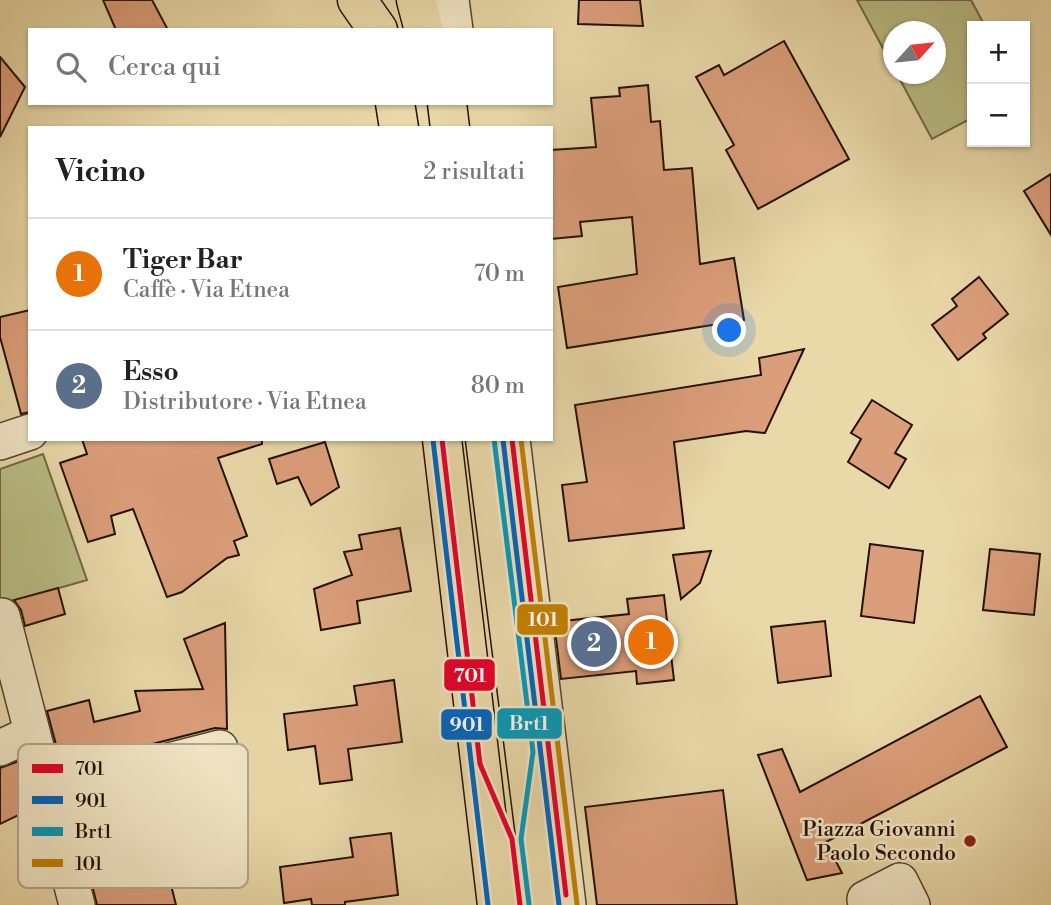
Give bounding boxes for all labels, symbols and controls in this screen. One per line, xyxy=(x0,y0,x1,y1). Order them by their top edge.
north arrow xyxy=(883,21,946,84)
map controls xyxy=(967,21,1030,147)
button: + xyxy=(967,21,1030,84)
search box xyxy=(28,28,553,105)
icon: search xyxy=(52,48,90,86)
text: Cerca qui xyxy=(108,51,221,83)
button: − xyxy=(967,84,1030,147)
text: Vicino xyxy=(56,153,146,191)
text: 2 risultati xyxy=(423,158,525,186)
text: Tiger Bar xyxy=(123,244,243,276)
text: 1 xyxy=(73,260,85,288)
text: 70 m xyxy=(474,260,525,288)
text: Caffè · Via Etnea xyxy=(123,276,290,304)
your location xyxy=(712,313,746,347)
text: Esso xyxy=(123,356,179,388)
text: 2 xyxy=(72,372,86,400)
text: 80 m xyxy=(471,372,525,400)
text: Distributore · Via Etnea xyxy=(123,388,367,416)
line badge: 101 xyxy=(516,603,569,636)
text: 101 xyxy=(528,608,558,632)
pin: 1 xyxy=(628,616,674,668)
pin: 2 xyxy=(571,618,617,670)
line badge: 701 xyxy=(443,658,496,692)
text: 701 xyxy=(454,664,486,688)
line badge: Brt1 xyxy=(496,707,563,740)
line badge: 901 xyxy=(440,708,493,741)
text: Brt1 xyxy=(509,712,549,736)
text: 901 xyxy=(450,713,484,737)
legend xyxy=(18,744,248,888)
text: 701 xyxy=(75,757,104,781)
text: 901 xyxy=(75,789,107,813)
place label: Piazza Giovanni Paolo Secondo xyxy=(802,817,956,867)
text: Brt1 xyxy=(74,820,112,844)
marker: Piazza Giovanni Paolo Secondo xyxy=(962,833,978,849)
text: 101 xyxy=(75,852,103,876)

